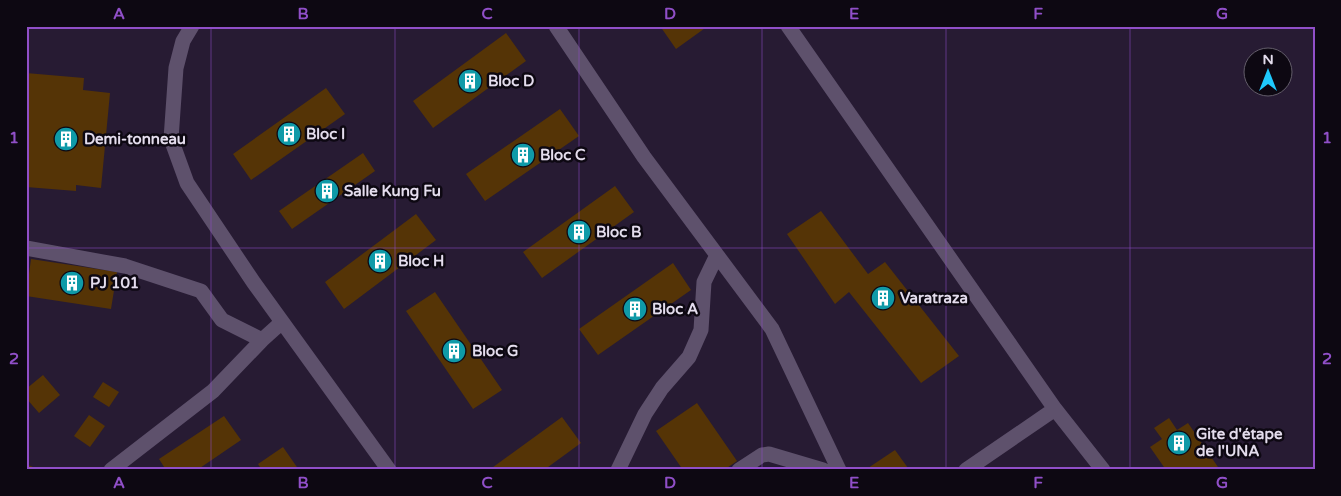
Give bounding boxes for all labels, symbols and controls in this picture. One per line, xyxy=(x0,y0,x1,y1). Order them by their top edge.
text: A xyxy=(113,4,125,24)
text: B xyxy=(297,4,309,24)
text: C xyxy=(481,4,493,24)
text: D xyxy=(664,4,676,24)
text: E xyxy=(849,4,859,24)
text: F xyxy=(1033,4,1043,24)
text: G xyxy=(1216,4,1228,24)
north arrow xyxy=(1244,48,1294,98)
text: N xyxy=(1262,51,1274,68)
building icon: Bloc D xyxy=(457,68,483,94)
place label: Bloc D xyxy=(488,72,534,90)
building icon: Bloc I xyxy=(276,121,302,147)
place label: Bloc I xyxy=(306,125,345,143)
building icon: Demi-tonneau xyxy=(53,126,79,152)
text: 1 xyxy=(9,128,19,148)
text: 1 xyxy=(1322,128,1332,148)
place label: Demi-tonneau xyxy=(84,130,186,148)
building icon: Bloc C xyxy=(510,142,536,168)
place label: Bloc C xyxy=(540,146,586,164)
building icon: Salle Kung Fu xyxy=(314,178,340,204)
place label: Salle Kung Fu xyxy=(344,182,441,201)
building icon: Bloc B xyxy=(566,219,592,245)
place label: Bloc B xyxy=(596,223,641,241)
building icon: Bloc H xyxy=(367,248,393,274)
place label: Bloc H xyxy=(398,252,444,270)
building icon: PJ 101 xyxy=(59,270,85,296)
place label: PJ 101 xyxy=(90,274,139,292)
building icon: Varatraza xyxy=(870,285,896,311)
place label: Varatraza xyxy=(900,289,968,307)
building icon: Bloc A xyxy=(622,296,648,322)
place label: Bloc A xyxy=(652,300,698,318)
building icon: Bloc G xyxy=(441,338,467,364)
place label: Bloc G xyxy=(472,342,518,360)
text: 2 xyxy=(9,349,19,369)
text: 2 xyxy=(1322,349,1332,369)
place label: Gite d'étape de l'UNA xyxy=(1196,425,1283,460)
building icon: Gite d'étape de l'UNA xyxy=(1166,430,1192,456)
text: A xyxy=(113,473,125,493)
text: B xyxy=(297,473,309,493)
text: C xyxy=(481,473,493,493)
text: D xyxy=(664,473,676,493)
text: E xyxy=(849,473,859,493)
text: F xyxy=(1033,473,1043,493)
text: G xyxy=(1216,473,1228,493)

